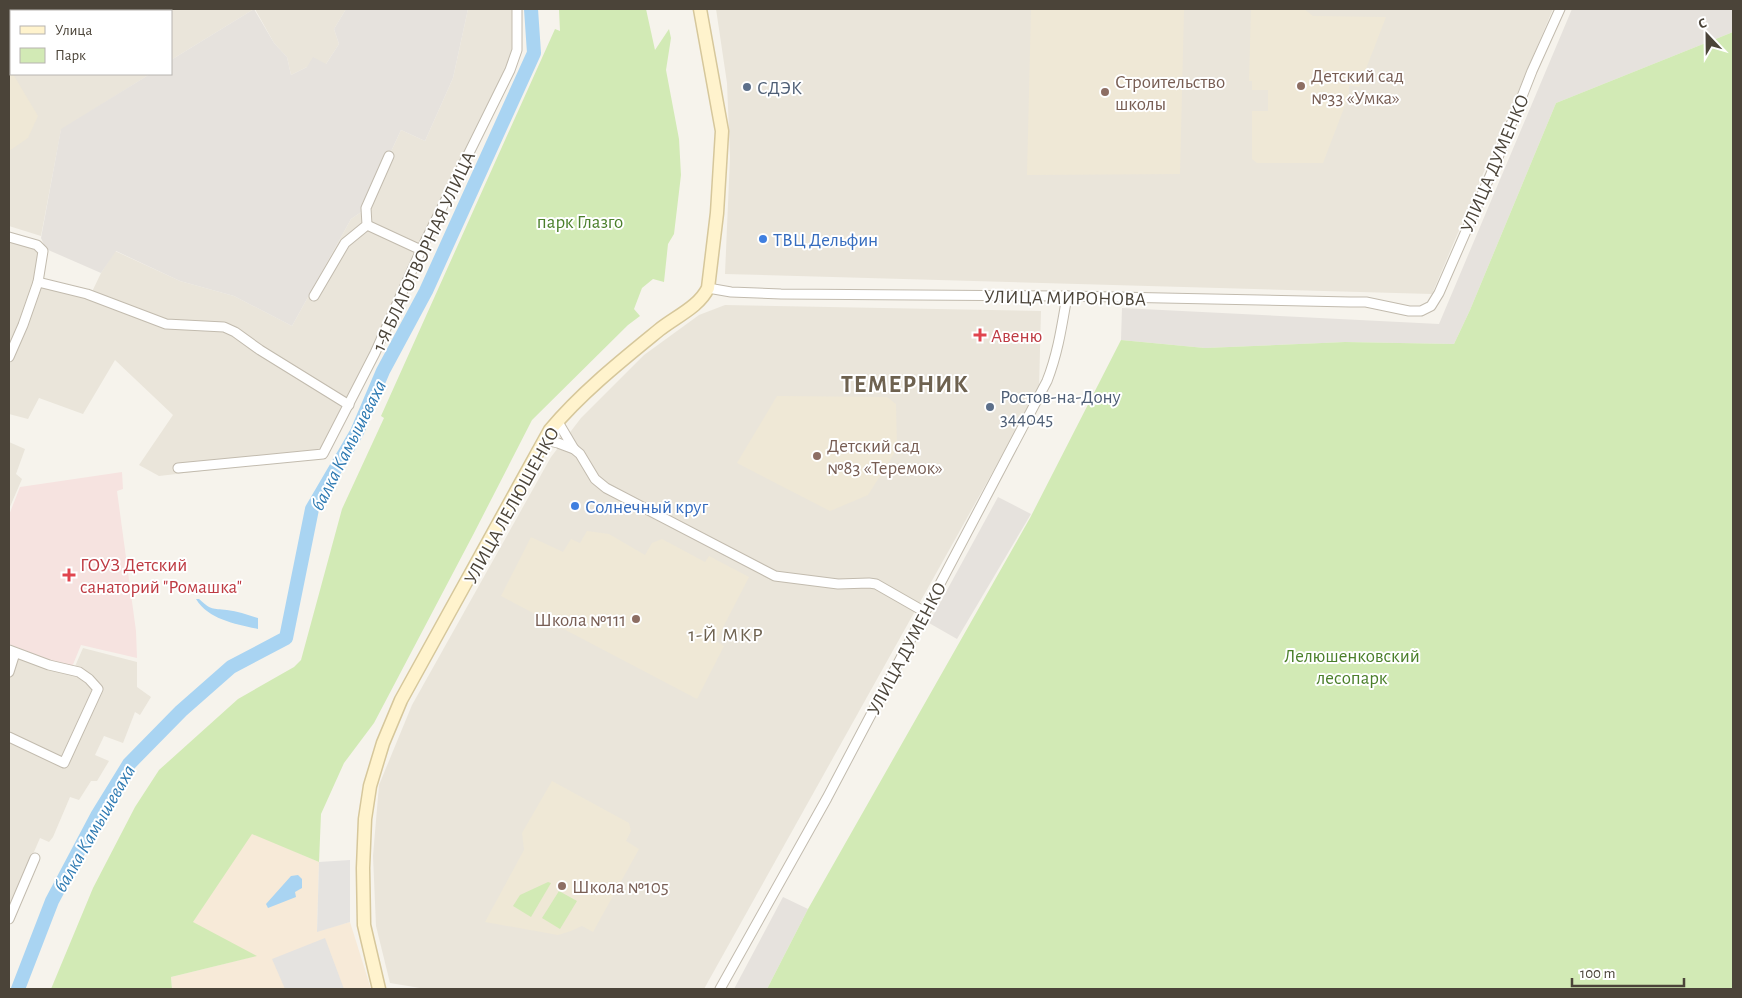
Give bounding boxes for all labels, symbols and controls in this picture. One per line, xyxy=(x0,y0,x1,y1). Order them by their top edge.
legend xyxy=(10,10,172,75)
north arrow xyxy=(1682,10,1732,60)
text: С xyxy=(1696,16,1709,32)
text: Улица xyxy=(55,23,92,38)
text: Парк xyxy=(55,48,86,63)
place label: Детский сад №33 «Умка» xyxy=(1311,67,1404,108)
place label: Строительство школы xyxy=(1115,73,1225,114)
place label: СДЭК xyxy=(757,79,802,98)
marker: Детский сад №33 «Умка» xyxy=(1295,80,1307,92)
marker: СДЭК xyxy=(741,81,753,93)
marker: Строительство школы xyxy=(1099,86,1111,98)
street label: УЛИЦА ДУМЕНКО xyxy=(1458,92,1533,235)
street label: 1-Я БЛАГОТВОРНАЯ УЛИЦА xyxy=(370,149,479,354)
park label: парк Глазго xyxy=(537,213,623,232)
place label: ТВЦ Дельфин xyxy=(773,231,878,250)
marker: ТВЦ Дельфин xyxy=(757,233,769,245)
street label: УЛИЦА МИРОНОВА xyxy=(984,288,1146,309)
place label: Авеню xyxy=(991,327,1042,346)
marker: Авеню xyxy=(973,328,987,342)
district label: ТЕМЕРНИК xyxy=(841,373,969,397)
water label: балка Камышеваха xyxy=(308,377,390,514)
place label: Ростов-на-Дону 344045 xyxy=(1000,388,1121,429)
marker: Ростов-на-Дону 344045 xyxy=(984,401,996,413)
street label: УЛИЦА ЛЕЛЮШЕНКО xyxy=(461,424,563,587)
place label: Детский сад №83 «Теремок» xyxy=(827,437,943,478)
marker: Детский сад №83 «Теремок» xyxy=(811,450,823,462)
place label: Солнечный круг xyxy=(585,498,708,517)
marker: Солнечный круг xyxy=(569,500,581,512)
place label: ГОУЗ Детский санаторий "Ромашка" xyxy=(80,556,242,597)
marker: ГОУЗ Детский санаторий "Ромашка" xyxy=(62,568,76,582)
street label: УЛИЦА ДУМЕНКО xyxy=(864,579,950,718)
place label: Школа №111 xyxy=(534,611,626,630)
marker: Школа №111 xyxy=(630,613,642,625)
district label: 1-Й МКР xyxy=(688,625,764,645)
park label: Лелюшенковский лесопарк xyxy=(1284,647,1420,688)
water label: балка Камышеваха xyxy=(50,762,139,895)
place label: Школа №105 xyxy=(572,878,669,897)
marker: Школа №105 xyxy=(556,880,568,892)
scale bar xyxy=(1572,956,1684,988)
text: 100 m xyxy=(1580,966,1615,981)

